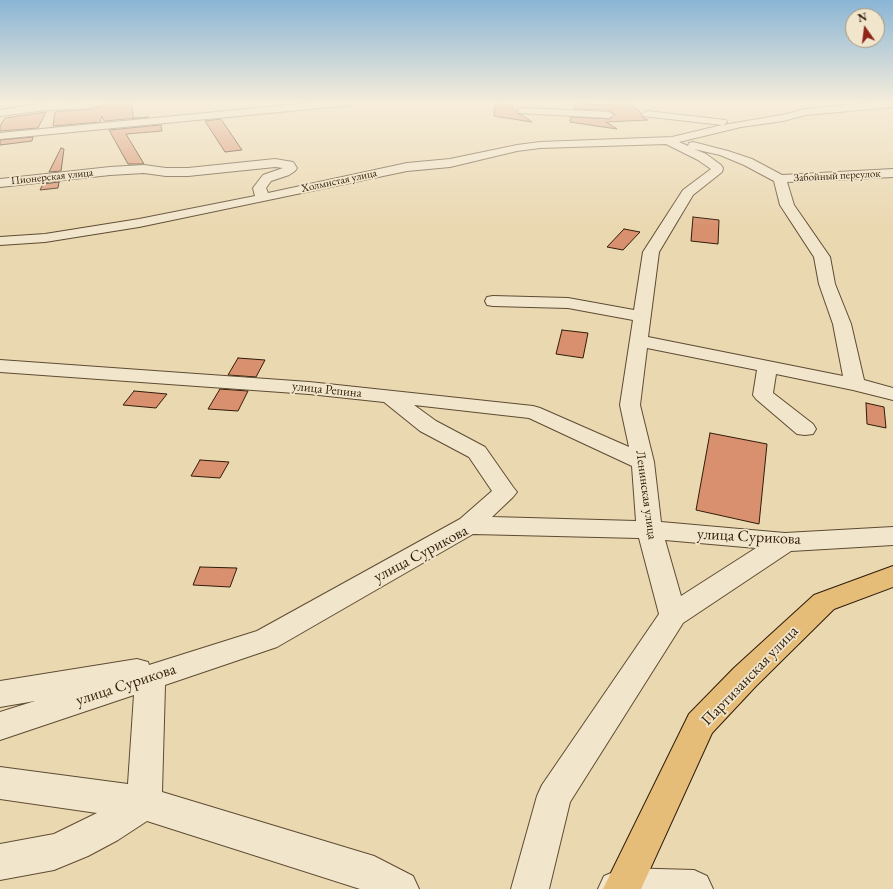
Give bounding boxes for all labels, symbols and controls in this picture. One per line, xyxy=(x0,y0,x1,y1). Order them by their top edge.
north arrow xyxy=(845,8,885,48)
text: N xyxy=(856,9,868,25)
street label: Пионерская улица xyxy=(10,166,94,188)
street label: Холмистая улица xyxy=(300,167,378,195)
street label: Забойный переулок xyxy=(793,167,881,185)
street label: улица Репина xyxy=(291,379,363,401)
street label: Ленинская улица xyxy=(632,449,660,541)
street label: улица Сурикова xyxy=(371,521,471,587)
street label: улица Сурикова xyxy=(697,525,801,549)
street label: Партизанская улица xyxy=(697,622,803,730)
street label: улица Сурикова xyxy=(74,660,178,710)

